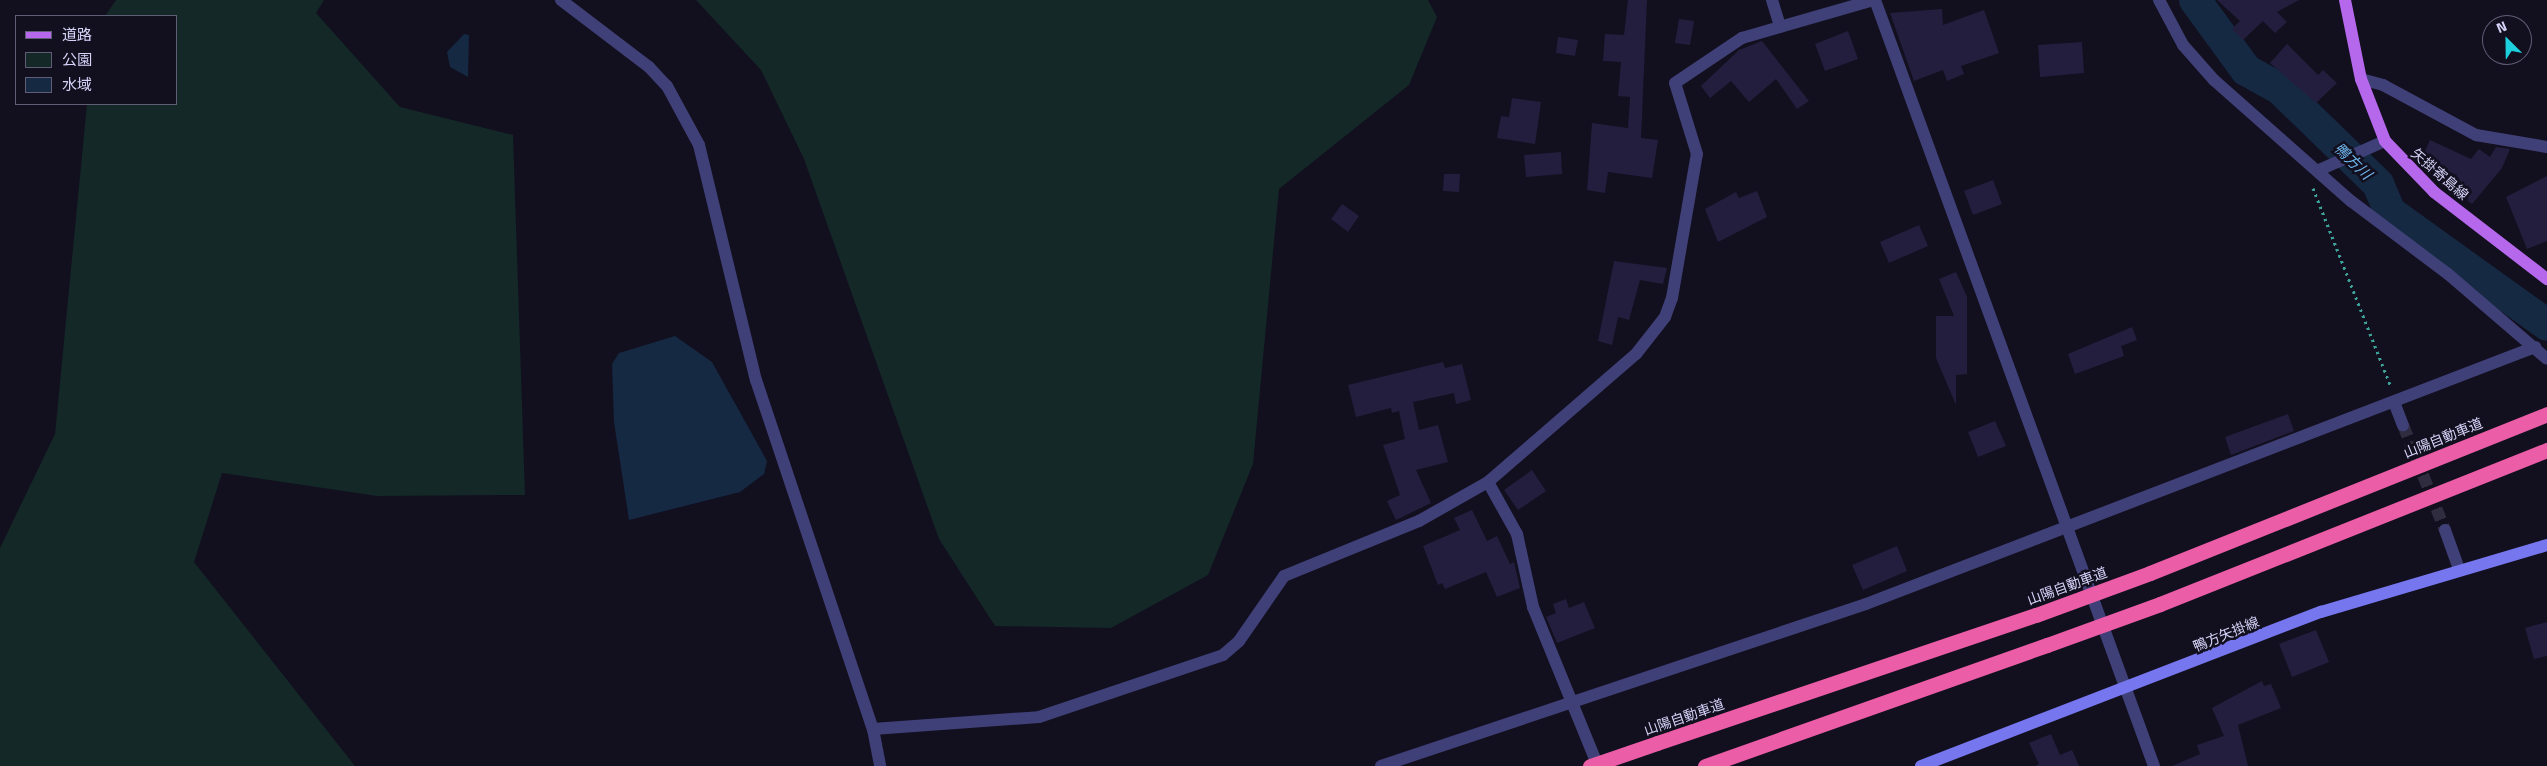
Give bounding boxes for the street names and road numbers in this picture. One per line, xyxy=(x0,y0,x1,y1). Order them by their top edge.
street label: 矢掛寄島線 xyxy=(2408,145,2472,203)
street label: 山陽自動車道 xyxy=(2401,414,2485,462)
street label: 山陽自動車道 xyxy=(2025,564,2109,608)
street label: 鴨方矢掛線 xyxy=(2190,613,2262,655)
street label: 山陽自動車道 xyxy=(1642,695,1726,739)

